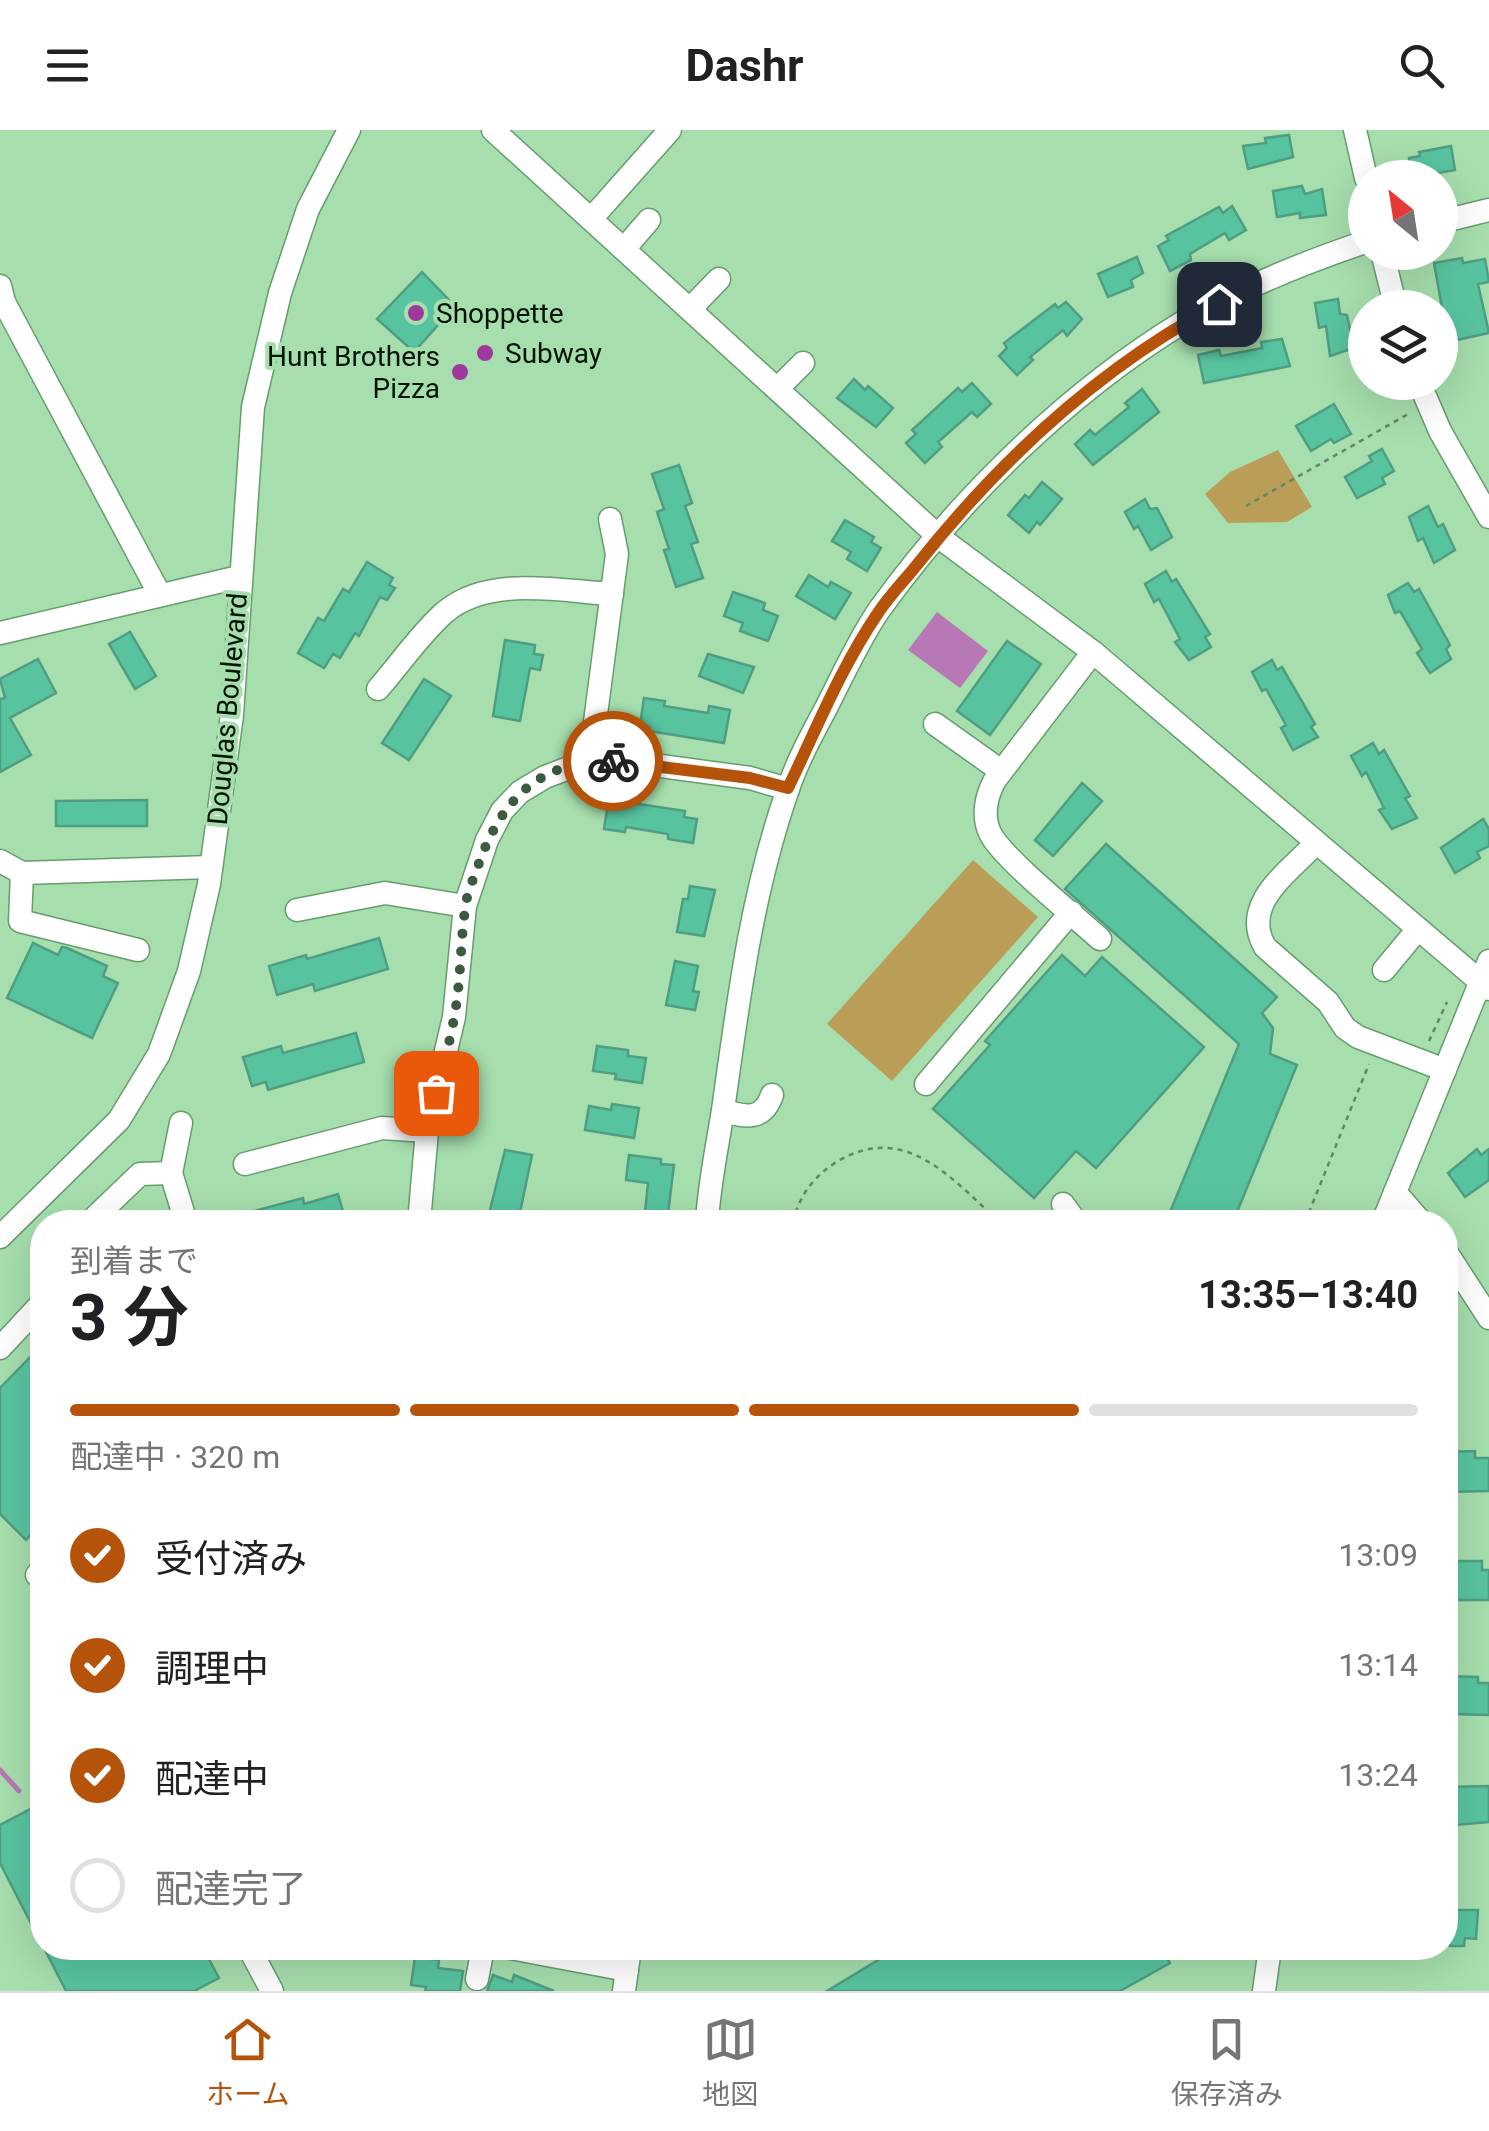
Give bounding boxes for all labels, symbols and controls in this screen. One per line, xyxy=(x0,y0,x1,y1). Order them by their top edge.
icon: menu xyxy=(40,38,95,93)
icon: search xyxy=(1394,38,1449,93)
text: Dashr xyxy=(685,39,804,92)
north arrow xyxy=(1348,160,1458,270)
map controls xyxy=(1348,160,1458,400)
pin xyxy=(1177,262,1262,347)
icon: home xyxy=(1192,277,1247,332)
button: layers xyxy=(1348,290,1458,400)
place label: Shoppette xyxy=(436,297,563,330)
marker: Shoppette xyxy=(405,302,427,324)
place label: Subway xyxy=(505,337,602,370)
place label: Hunt Brothers Pizza xyxy=(267,340,440,405)
marker: Subway xyxy=(474,342,496,364)
marker: Hunt Brothers Pizza xyxy=(449,361,471,383)
street label: Douglas Boulevard xyxy=(201,592,254,826)
courier xyxy=(563,711,663,811)
icon: bike xyxy=(586,734,641,789)
pin xyxy=(394,1051,479,1136)
icon: bag xyxy=(409,1066,464,1121)
text: 到着まで xyxy=(70,1242,198,1280)
text: 13:35–13:40 xyxy=(1198,1273,1418,1317)
text: 3 分 xyxy=(70,1280,188,1356)
text: 配達中 · 320 m xyxy=(70,1438,280,1476)
icon: check xyxy=(70,1528,125,1583)
text: 13:09 xyxy=(1338,1536,1418,1574)
text: 受付済み xyxy=(155,1537,307,1581)
icon: check xyxy=(70,1638,125,1693)
text: 13:14 xyxy=(1338,1646,1418,1684)
text: 調理中 xyxy=(155,1647,269,1691)
icon: check xyxy=(70,1748,125,1803)
text: 13:24 xyxy=(1338,1756,1418,1794)
text: 配達中 xyxy=(155,1757,269,1801)
text: 配達完了 xyxy=(155,1867,307,1911)
tab: ホーム xyxy=(206,2012,289,2112)
tab: 地図 xyxy=(702,2012,758,2112)
tab: 保存済み xyxy=(1171,2012,1283,2112)

